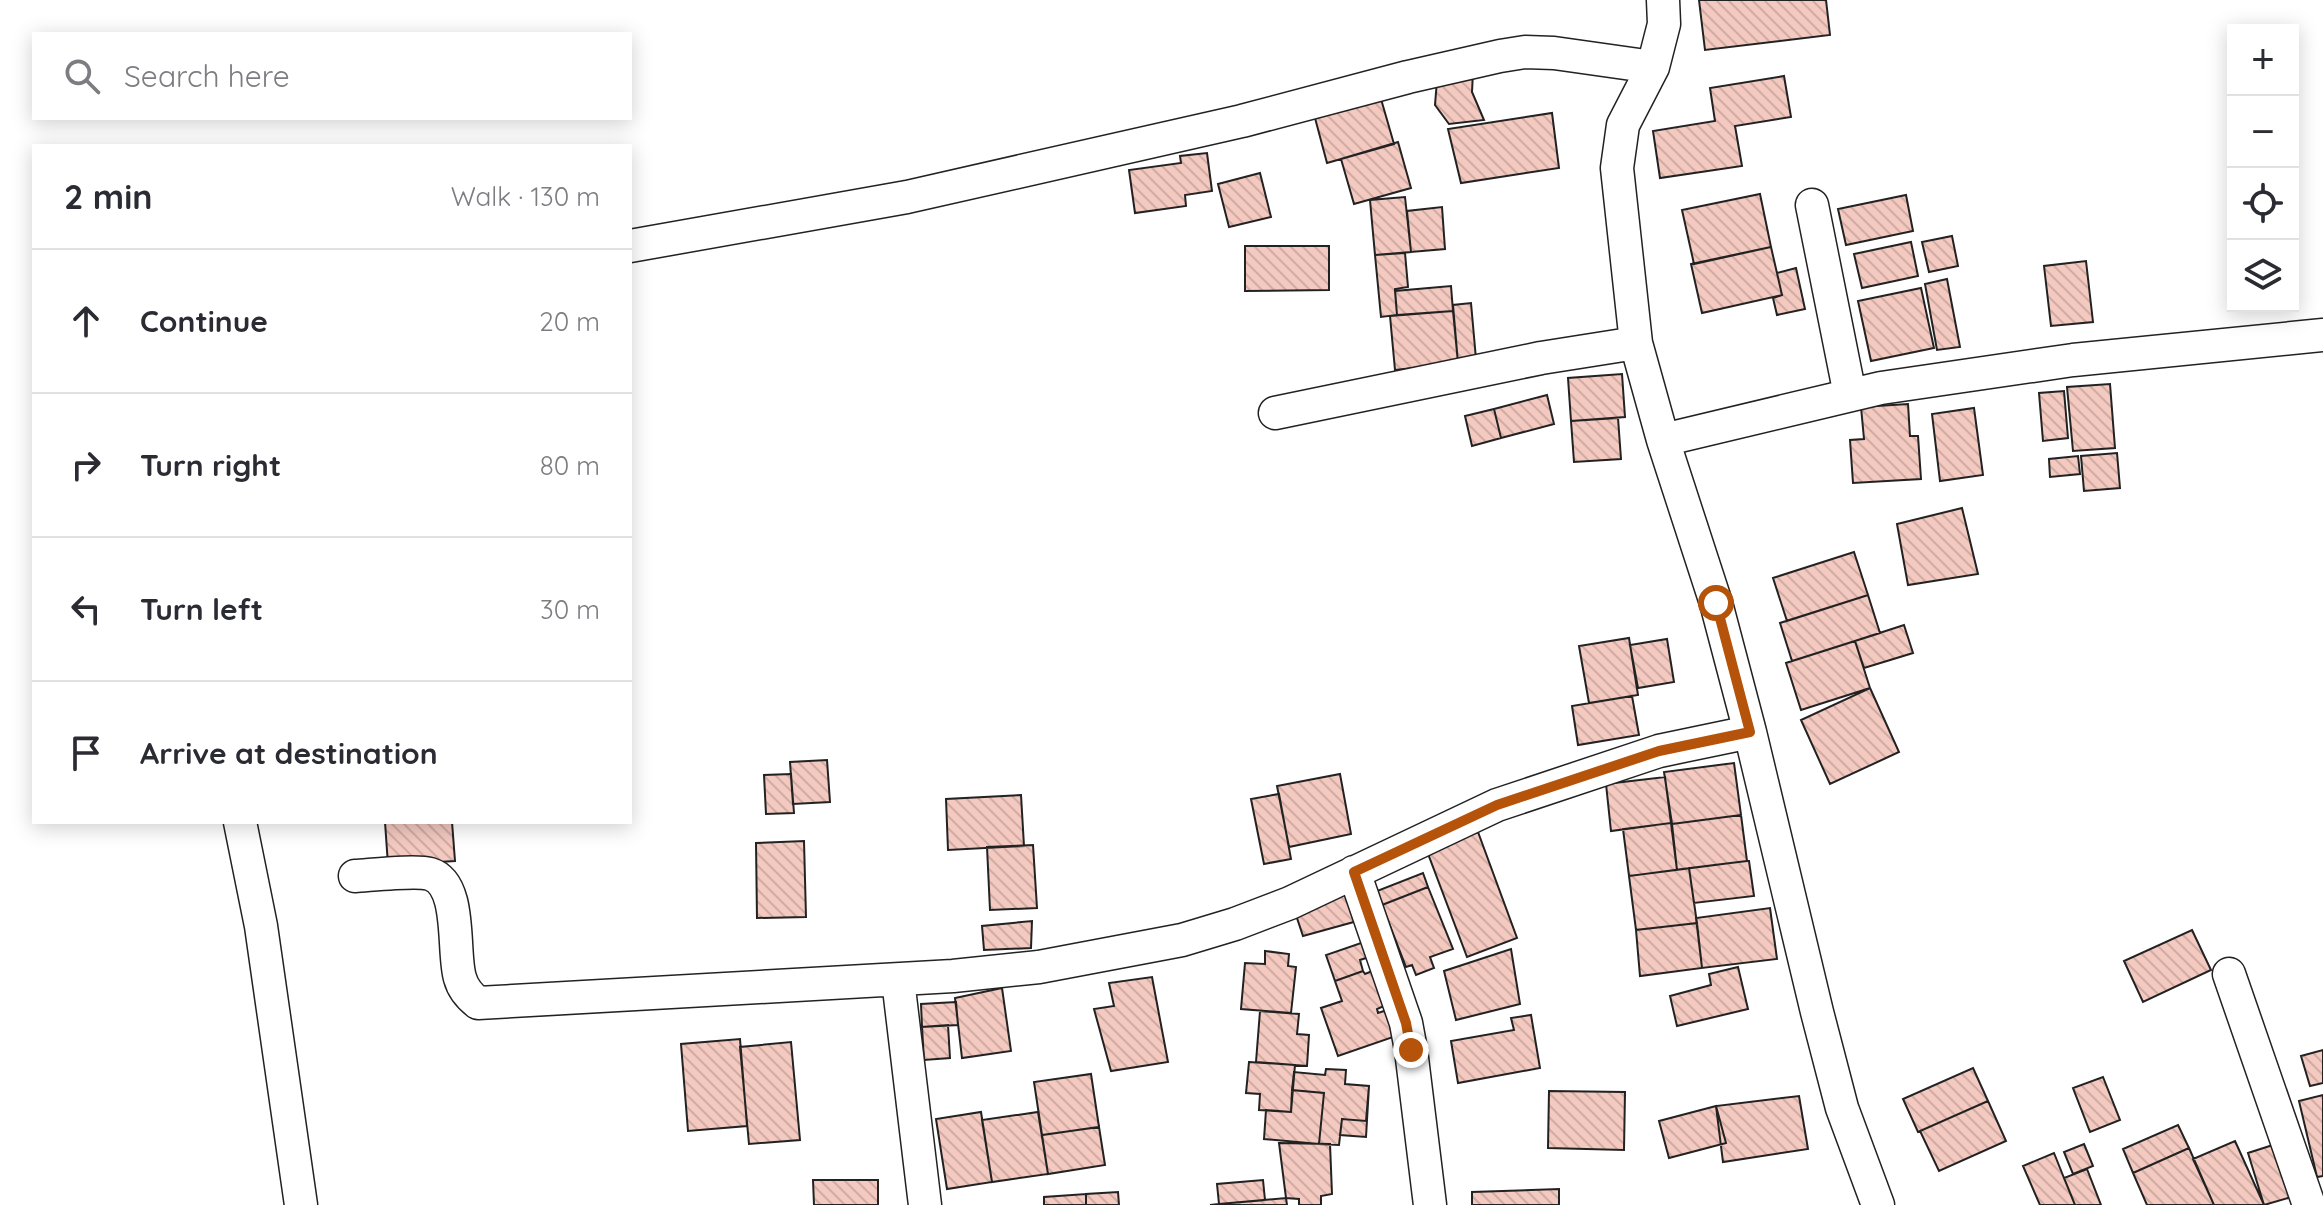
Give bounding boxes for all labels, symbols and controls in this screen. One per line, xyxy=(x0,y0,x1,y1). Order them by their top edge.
map controls xyxy=(2227,24,2299,312)
button: + xyxy=(2227,24,2299,96)
search box xyxy=(32,32,632,120)
icon: search xyxy=(60,54,104,98)
text: Search here xyxy=(124,57,290,95)
button: − xyxy=(2227,96,2299,168)
button: locate xyxy=(2227,168,2299,240)
text: 2 min xyxy=(64,175,153,218)
text: Walk · 130 m xyxy=(451,180,600,213)
button: layers xyxy=(2227,240,2299,312)
icon: ahead xyxy=(64,299,108,343)
text: Continue xyxy=(140,302,268,340)
text: 20 m xyxy=(539,305,600,338)
icon: right xyxy=(64,443,108,487)
text: Turn right xyxy=(140,446,281,484)
text: 80 m xyxy=(540,449,600,482)
route start xyxy=(1698,585,1734,621)
icon: left xyxy=(64,587,108,631)
text: Turn left xyxy=(140,590,263,628)
text: 30 m xyxy=(540,593,600,626)
icon: arrive xyxy=(64,731,108,775)
text: Arrive at destination xyxy=(140,734,438,772)
route end xyxy=(1393,1032,1429,1068)

